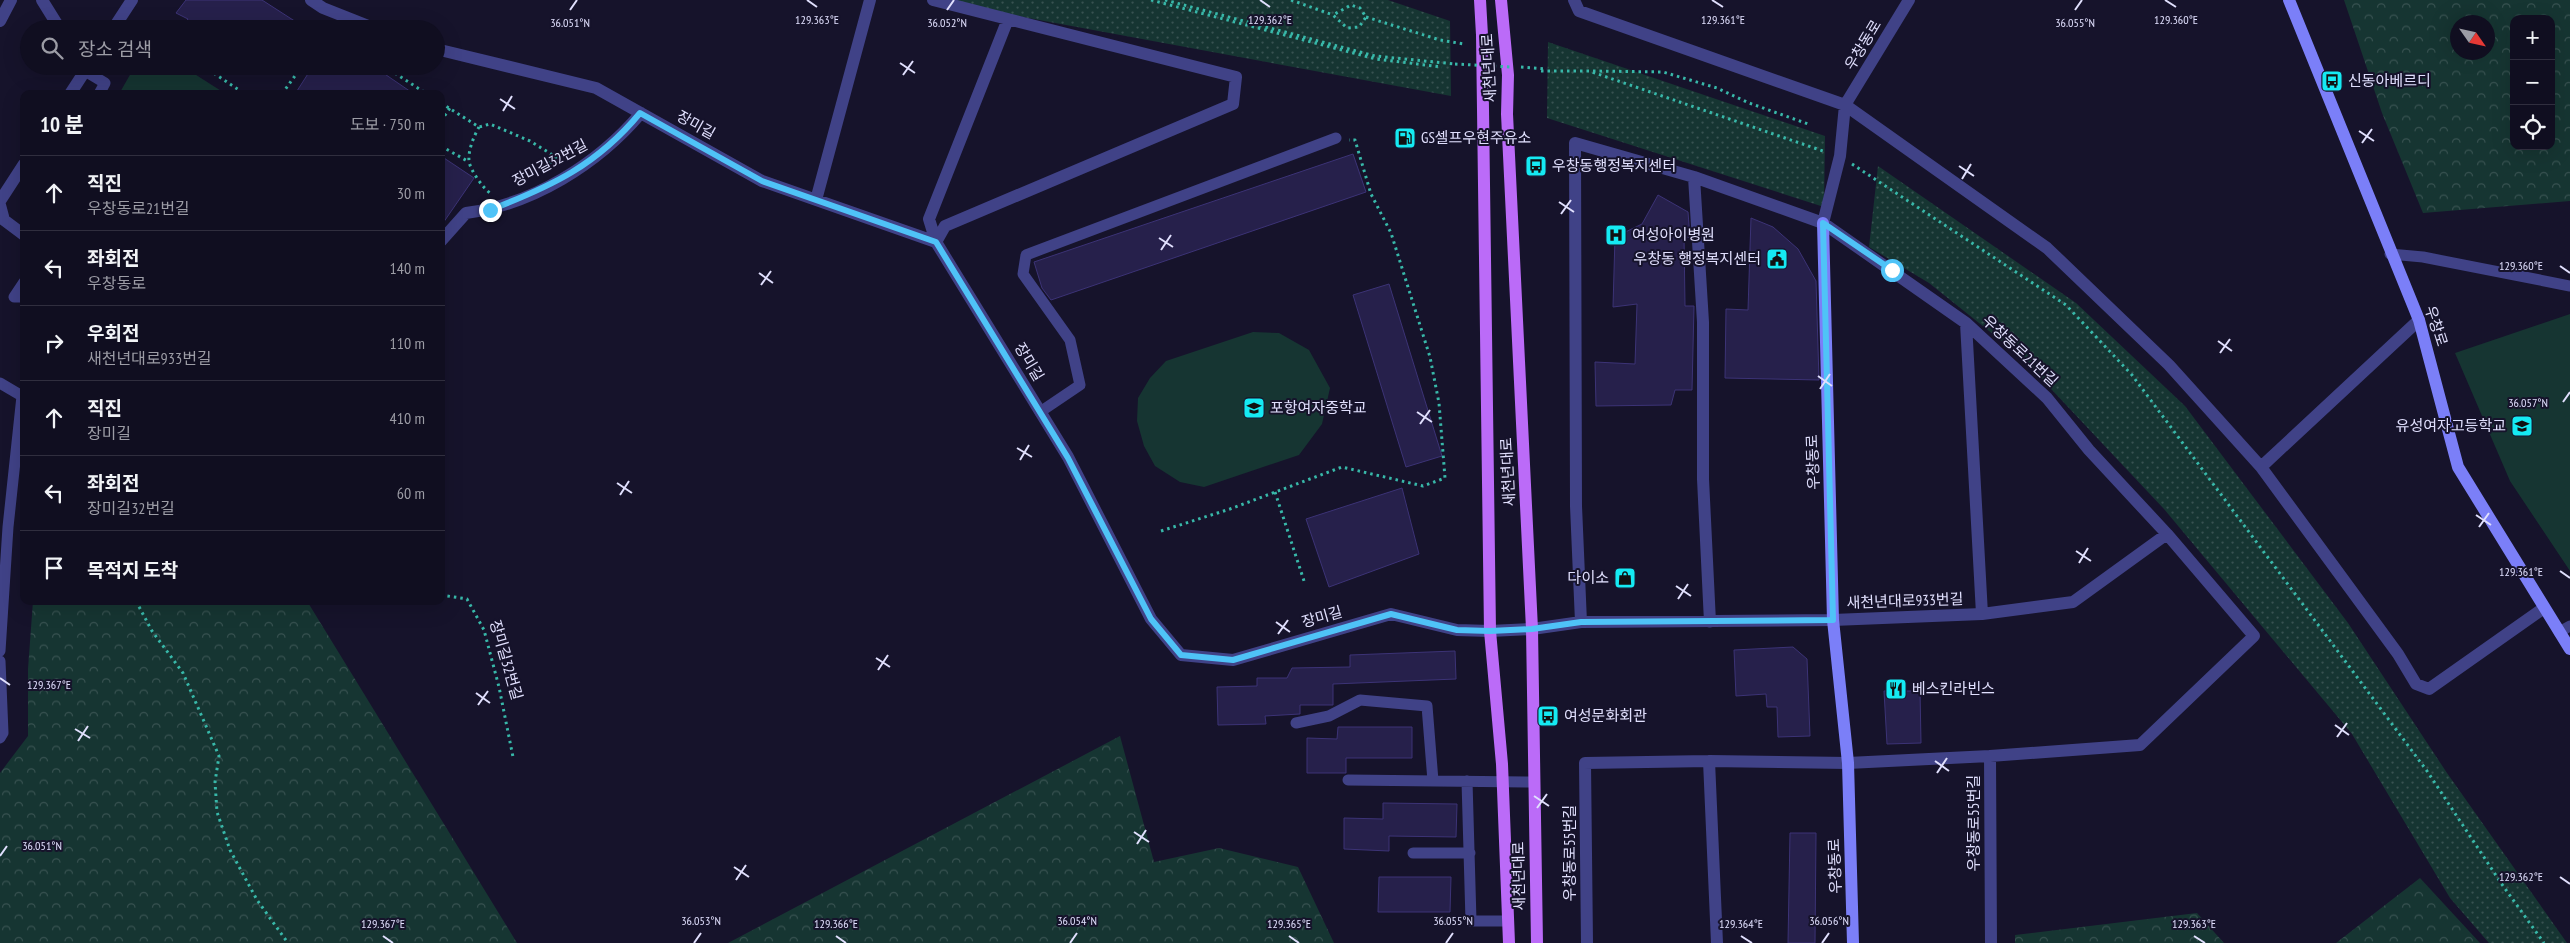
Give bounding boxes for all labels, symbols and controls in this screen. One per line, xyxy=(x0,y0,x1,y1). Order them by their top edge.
text: 129.363°E xyxy=(795,12,839,27)
text: 129.362°E xyxy=(1248,12,1292,27)
text: 129.361°E xyxy=(1701,12,1745,27)
text: 129.360°E xyxy=(2154,12,2198,27)
text: 36.051°N xyxy=(550,15,590,30)
text: 36.052°N xyxy=(927,15,967,30)
text: 36.055°N xyxy=(2055,15,2095,30)
north arrow xyxy=(2450,15,2495,60)
map controls xyxy=(2510,15,2555,150)
button: + xyxy=(2510,15,2555,60)
street label: 우창동로 xyxy=(1840,16,1885,73)
search box xyxy=(20,20,445,75)
street label: 새천년대로 xyxy=(1477,33,1500,103)
icon: search xyxy=(38,34,66,62)
text: 장소 검색 xyxy=(78,37,152,61)
button: − xyxy=(2510,60,2555,105)
bus stop icon: 신동아베르디 xyxy=(2320,69,2344,93)
place label: 신동아베르디 xyxy=(2348,71,2431,90)
button: locate xyxy=(2510,105,2555,150)
street label: 장미길 xyxy=(674,106,719,143)
text: 10 분 xyxy=(40,111,84,138)
text: 도보 · 750 m xyxy=(350,114,425,134)
fuel station icon: GS셀프우현주유소 xyxy=(1393,126,1417,150)
place label: GS셀프우현주유소 xyxy=(1421,128,1532,147)
street label: 장미길32번길 xyxy=(509,135,591,190)
bus stop icon: 우창동행정복지센터 xyxy=(1524,154,1548,178)
place label: 우창동행정복지센터 xyxy=(1552,156,1676,175)
text: 직진 xyxy=(87,171,122,195)
icon: ahead xyxy=(40,179,68,207)
text: 30 m xyxy=(397,183,425,203)
text: 우창동로21번길 xyxy=(87,198,190,218)
route end xyxy=(479,199,502,222)
hospital icon: 여성아이병원 xyxy=(1604,223,1628,247)
place label: 여성아이병원 xyxy=(1632,225,1715,244)
text: 좌회전 xyxy=(87,246,139,270)
public building icon: 우창동 행정복지센터 xyxy=(1765,247,1789,271)
place label: 우창동 행정복지센터 xyxy=(1634,249,1761,268)
icon: left xyxy=(40,254,68,282)
text: 140 m xyxy=(390,258,425,278)
text: 129.360°E xyxy=(2499,258,2543,273)
route start xyxy=(1881,259,1904,282)
text: 우창동로 xyxy=(87,273,146,293)
street label: 우창로 xyxy=(2421,303,2452,348)
street label: 우창동로21번길 xyxy=(1979,311,2062,390)
text: 우회전 xyxy=(87,321,139,345)
icon: right xyxy=(40,329,68,357)
text: 110 m xyxy=(390,333,425,353)
street label: 장미길 xyxy=(1011,339,1048,384)
text: 새천년대로933번길 xyxy=(87,348,212,368)
text: 36.057°N xyxy=(2508,395,2548,410)
text: 직진 xyxy=(87,396,122,420)
school or university icon: 포항여자중학교 xyxy=(1242,396,1266,420)
place label: 포항여자중학교 xyxy=(1270,398,1367,417)
icon: ahead xyxy=(40,404,68,432)
text: 410 m xyxy=(390,408,425,428)
school or university icon: 유성여자고등학교 xyxy=(2510,414,2534,438)
place label: 유성여자고등학교 xyxy=(2396,416,2506,435)
text: 장미길 xyxy=(87,423,131,443)
street label: 우창동로 xyxy=(1802,434,1823,490)
street label: 새천년대로 xyxy=(1496,437,1519,507)
text: 좌회전 xyxy=(87,471,139,495)
icon: left xyxy=(40,479,68,507)
text: 60 m xyxy=(397,483,425,503)
text: 장미길32번길 xyxy=(87,498,175,518)
icon: arrive xyxy=(40,554,68,582)
text: 목적지 도착 xyxy=(87,558,178,582)
text: 129.361°E xyxy=(2499,564,2543,579)
shop icon: 다이소 xyxy=(1613,566,1637,590)
place label: 다이소 xyxy=(1568,568,1609,587)
street label: 새천년대로933번길 xyxy=(1846,589,1964,612)
street label: 장미길 xyxy=(1299,602,1344,631)
street label: 장미길32번길 xyxy=(486,618,527,702)
text: 129.367°E xyxy=(27,677,71,692)
restaurant icon: 베스킨라빈스 xyxy=(1884,677,1908,701)
place label: 베스킨라빈스 xyxy=(1912,679,1995,698)
bus stop icon: 여성문화회관 xyxy=(1536,704,1560,728)
place label: 여성문화회관 xyxy=(1564,706,1647,725)
street label: 우창동로55번길 xyxy=(1964,775,1983,871)
street label: 우창동로55번길 xyxy=(1560,805,1579,901)
text: 36.051°N xyxy=(22,838,62,853)
street label: 우창동로 xyxy=(1824,838,1845,894)
street label: 새천년대로 xyxy=(1508,841,1529,911)
text: 129.362°E xyxy=(2499,869,2543,884)
text: 36.053°N xyxy=(681,913,721,928)
text: 36.054°N xyxy=(1057,913,1097,928)
text: 36.055°N xyxy=(1433,913,1473,928)
text: 36.056°N xyxy=(1809,913,1849,928)
text: 129.367°E xyxy=(361,916,405,931)
text: 129.366°E xyxy=(814,916,858,931)
text: 129.365°E xyxy=(1267,916,1311,931)
text: 129.364°E xyxy=(1719,916,1763,931)
text: 129.363°E xyxy=(2172,916,2216,931)

